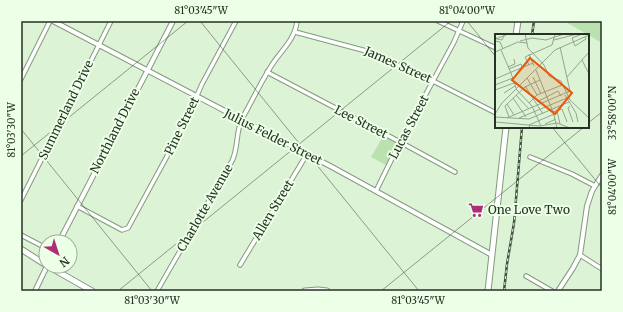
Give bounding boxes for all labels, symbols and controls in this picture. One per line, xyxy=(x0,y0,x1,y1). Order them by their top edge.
text: 81°03'45"W xyxy=(174,4,229,17)
text: 81°04'00"W xyxy=(439,4,496,17)
inset map xyxy=(495,34,589,128)
street label: James Street xyxy=(361,43,434,86)
street label: Summerland Drive xyxy=(35,58,96,162)
text: 33°58'00"N xyxy=(606,85,619,140)
street label: Northland Drive xyxy=(87,86,142,176)
street label: Lucas Street xyxy=(385,92,432,161)
street label: Pine Street xyxy=(161,94,202,157)
text: 81°03'30"W xyxy=(5,101,18,158)
street label: Lee Street xyxy=(332,102,391,141)
street label: Julius Felder Street xyxy=(221,105,325,168)
text: 81°04'00"W xyxy=(606,158,619,215)
street label: Charlotte Avenue xyxy=(173,161,236,254)
street label: Allen Street xyxy=(248,177,297,243)
supermarket icon: One Love Two xyxy=(467,201,485,219)
place label: One Love Two xyxy=(488,202,570,217)
north arrow xyxy=(38,234,78,274)
text: N xyxy=(56,254,72,270)
text: 81°03'30"W xyxy=(124,294,181,307)
text: 81°03'45"W xyxy=(391,294,446,307)

